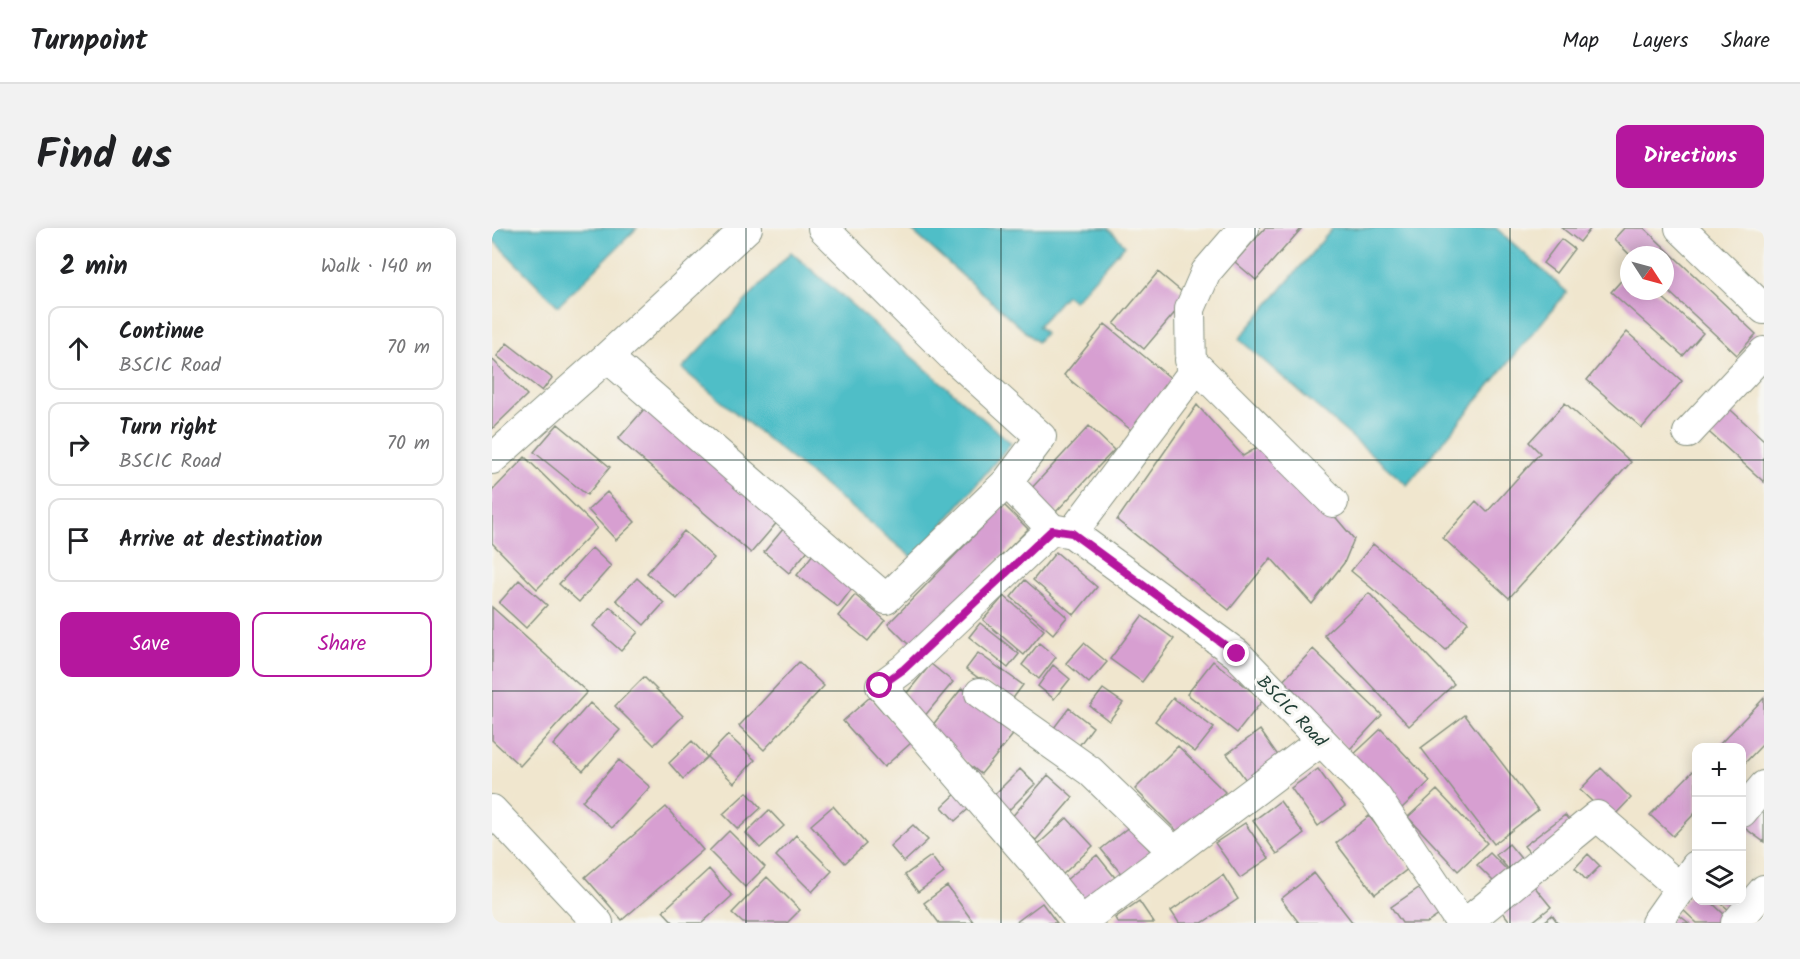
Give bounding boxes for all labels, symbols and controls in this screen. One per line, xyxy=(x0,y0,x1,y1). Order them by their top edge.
text: Turnpoint xyxy=(30,19,148,64)
text: Map xyxy=(1562,25,1599,58)
text: Layers xyxy=(1632,25,1688,58)
text: Share xyxy=(1721,25,1770,58)
text: Find us xyxy=(36,123,172,190)
button: Directions xyxy=(1616,125,1764,188)
text: 2 min xyxy=(60,246,128,288)
north arrow xyxy=(1620,246,1674,300)
text: Walk · 140 m xyxy=(321,251,432,283)
text: Continue xyxy=(119,315,204,350)
icon: ahead xyxy=(62,332,95,365)
text: 70 m xyxy=(387,332,430,364)
text: BSCIC Road xyxy=(119,350,221,382)
text: Turn right xyxy=(119,411,217,446)
icon: right xyxy=(62,428,95,461)
text: 70 m xyxy=(387,428,430,460)
text: BSCIC Road xyxy=(119,446,221,478)
text: Arrive at destination xyxy=(119,523,322,558)
icon: arrive xyxy=(62,524,95,557)
button: Save xyxy=(60,612,240,677)
button: Share xyxy=(252,612,432,677)
route end xyxy=(1223,640,1249,666)
street label: BSCIC Road xyxy=(1249,669,1334,756)
route start xyxy=(866,672,892,698)
map controls xyxy=(1692,743,1746,905)
button: + xyxy=(1692,743,1746,797)
button: − xyxy=(1692,797,1746,851)
button: layers xyxy=(1692,851,1746,905)

